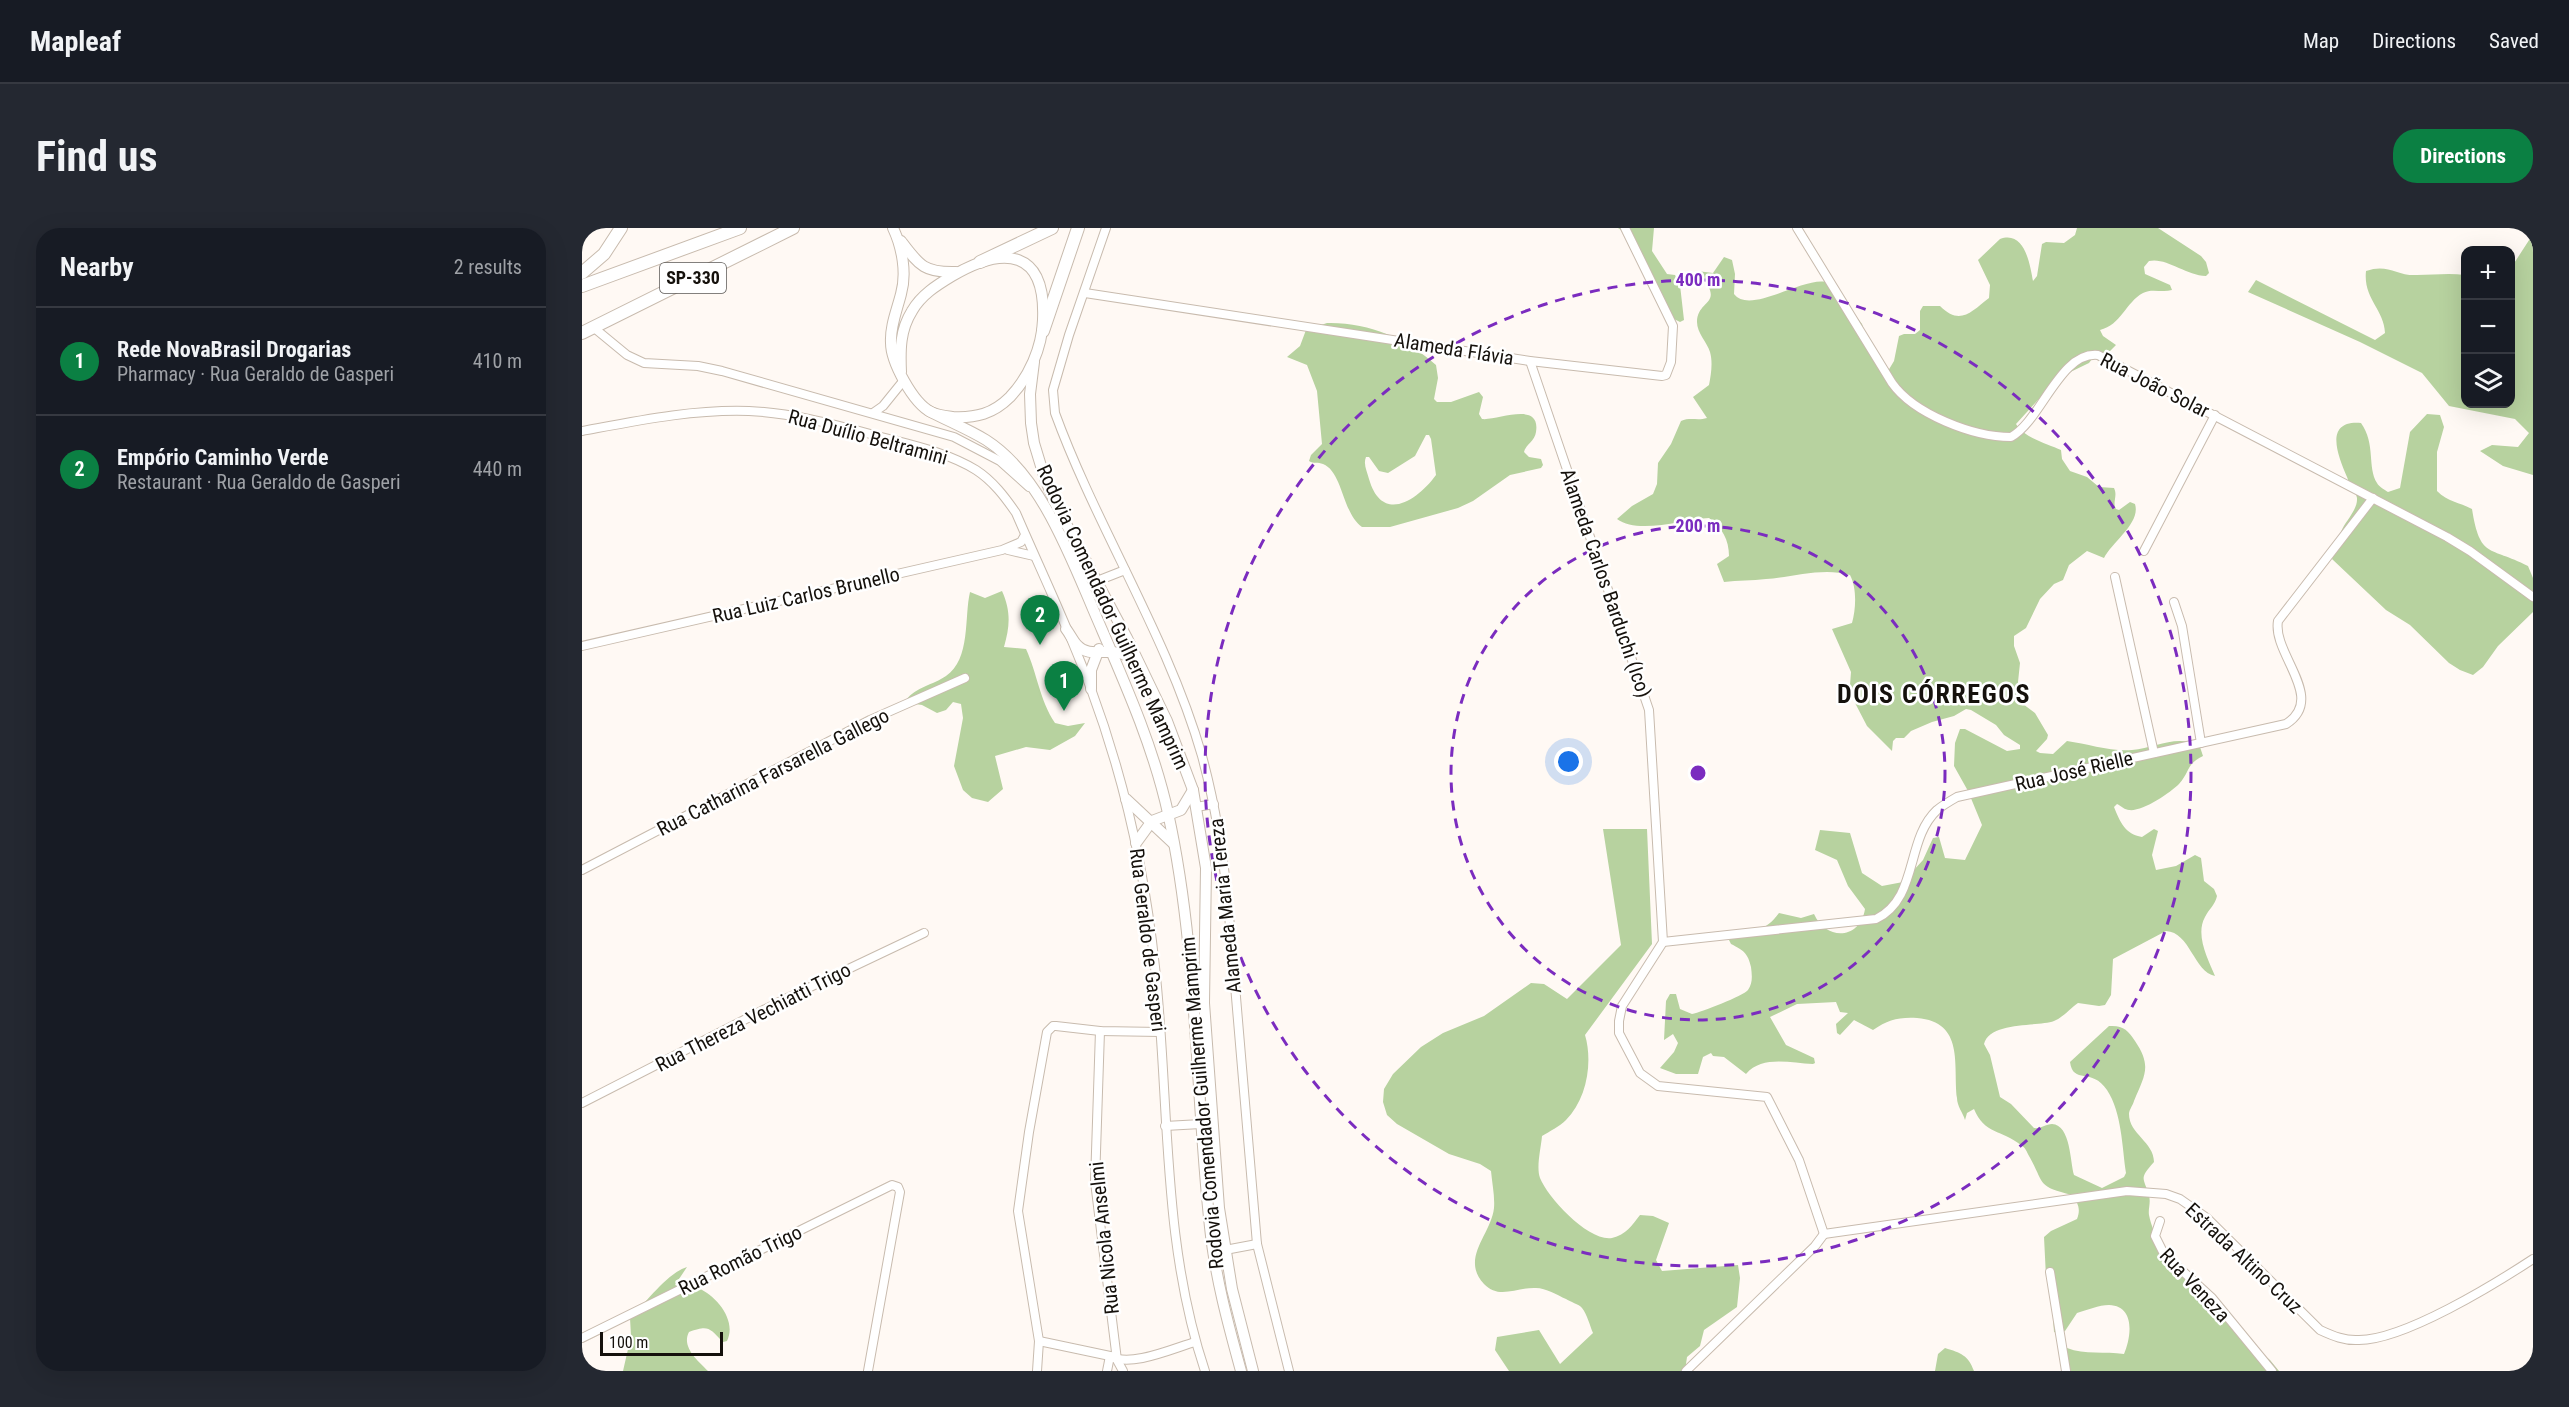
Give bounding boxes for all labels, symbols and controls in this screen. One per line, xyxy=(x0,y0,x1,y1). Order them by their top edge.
text: Mapleaf xyxy=(30,25,121,58)
text: Map xyxy=(2303,29,2339,53)
text: Directions xyxy=(2372,29,2456,53)
text: Saved xyxy=(2489,29,2539,53)
button: Directions xyxy=(2393,129,2533,183)
text: Find us xyxy=(36,132,157,181)
map controls xyxy=(2461,246,2515,408)
button: + xyxy=(2461,246,2515,300)
text: Nearby xyxy=(60,252,134,282)
text: 2 results xyxy=(454,255,522,279)
road number: SP-330 xyxy=(660,263,726,293)
text: 400 m xyxy=(1676,269,1720,290)
button: − xyxy=(2461,300,2515,354)
street label: Alameda Flávia xyxy=(1393,328,1515,370)
text: Rede NovaBrasil Drogarias xyxy=(117,337,351,362)
street label: Rua João Solar xyxy=(2097,347,2213,423)
text: 1 xyxy=(74,349,85,373)
text: 410 m xyxy=(473,349,522,373)
button: layers xyxy=(2461,354,2515,408)
text: Pharmacy · Rua Geraldo de Gasperi xyxy=(117,362,394,386)
street label: Rua Duílio Beltramini xyxy=(786,404,950,470)
text: Empório Caminho Verde xyxy=(117,445,329,470)
text: 2 xyxy=(74,457,85,481)
text: 440 m xyxy=(473,457,522,481)
street label: Rodovia Comendador Guilherme Mamprim xyxy=(1032,461,1194,773)
street label: Alameda Carlos Barduchi (Ico) xyxy=(1555,465,1657,701)
text: Restaurant · Rua Geraldo de Gasperi xyxy=(117,470,401,494)
text: 200 m xyxy=(1676,515,1720,536)
street label: Rua Luiz Carlos Brunello xyxy=(710,562,902,628)
pin: 2 xyxy=(1020,596,1060,645)
pin: 1 xyxy=(1044,662,1084,711)
district label: DOIS CÓRREGOS xyxy=(1837,679,2031,709)
street label: Rua Catharina Farsarella Gallego xyxy=(653,703,893,841)
street label: Rua José Rielle xyxy=(2013,746,2135,796)
your location xyxy=(1554,747,1583,776)
centre of rings xyxy=(1688,763,1708,783)
street label: Alameda Maria Tereza xyxy=(1204,817,1246,995)
street label: Rua Geraldo de Gasperi xyxy=(1125,847,1171,1033)
street label: Rodovia Comendador Guilherme Mamprim xyxy=(1176,936,1228,1270)
street label: Rua Thereza Vechiatti Trigo xyxy=(651,957,855,1077)
street label: Rua Nicola Anselmi xyxy=(1084,1160,1124,1316)
street label: Estrada Altino Cruz xyxy=(2181,1198,2307,1318)
street label: Rua Romão Trigo xyxy=(674,1220,806,1300)
street label: Rua Veneza xyxy=(2155,1243,2235,1327)
scale bar xyxy=(600,1329,723,1356)
text: 100 m xyxy=(609,1333,648,1352)

